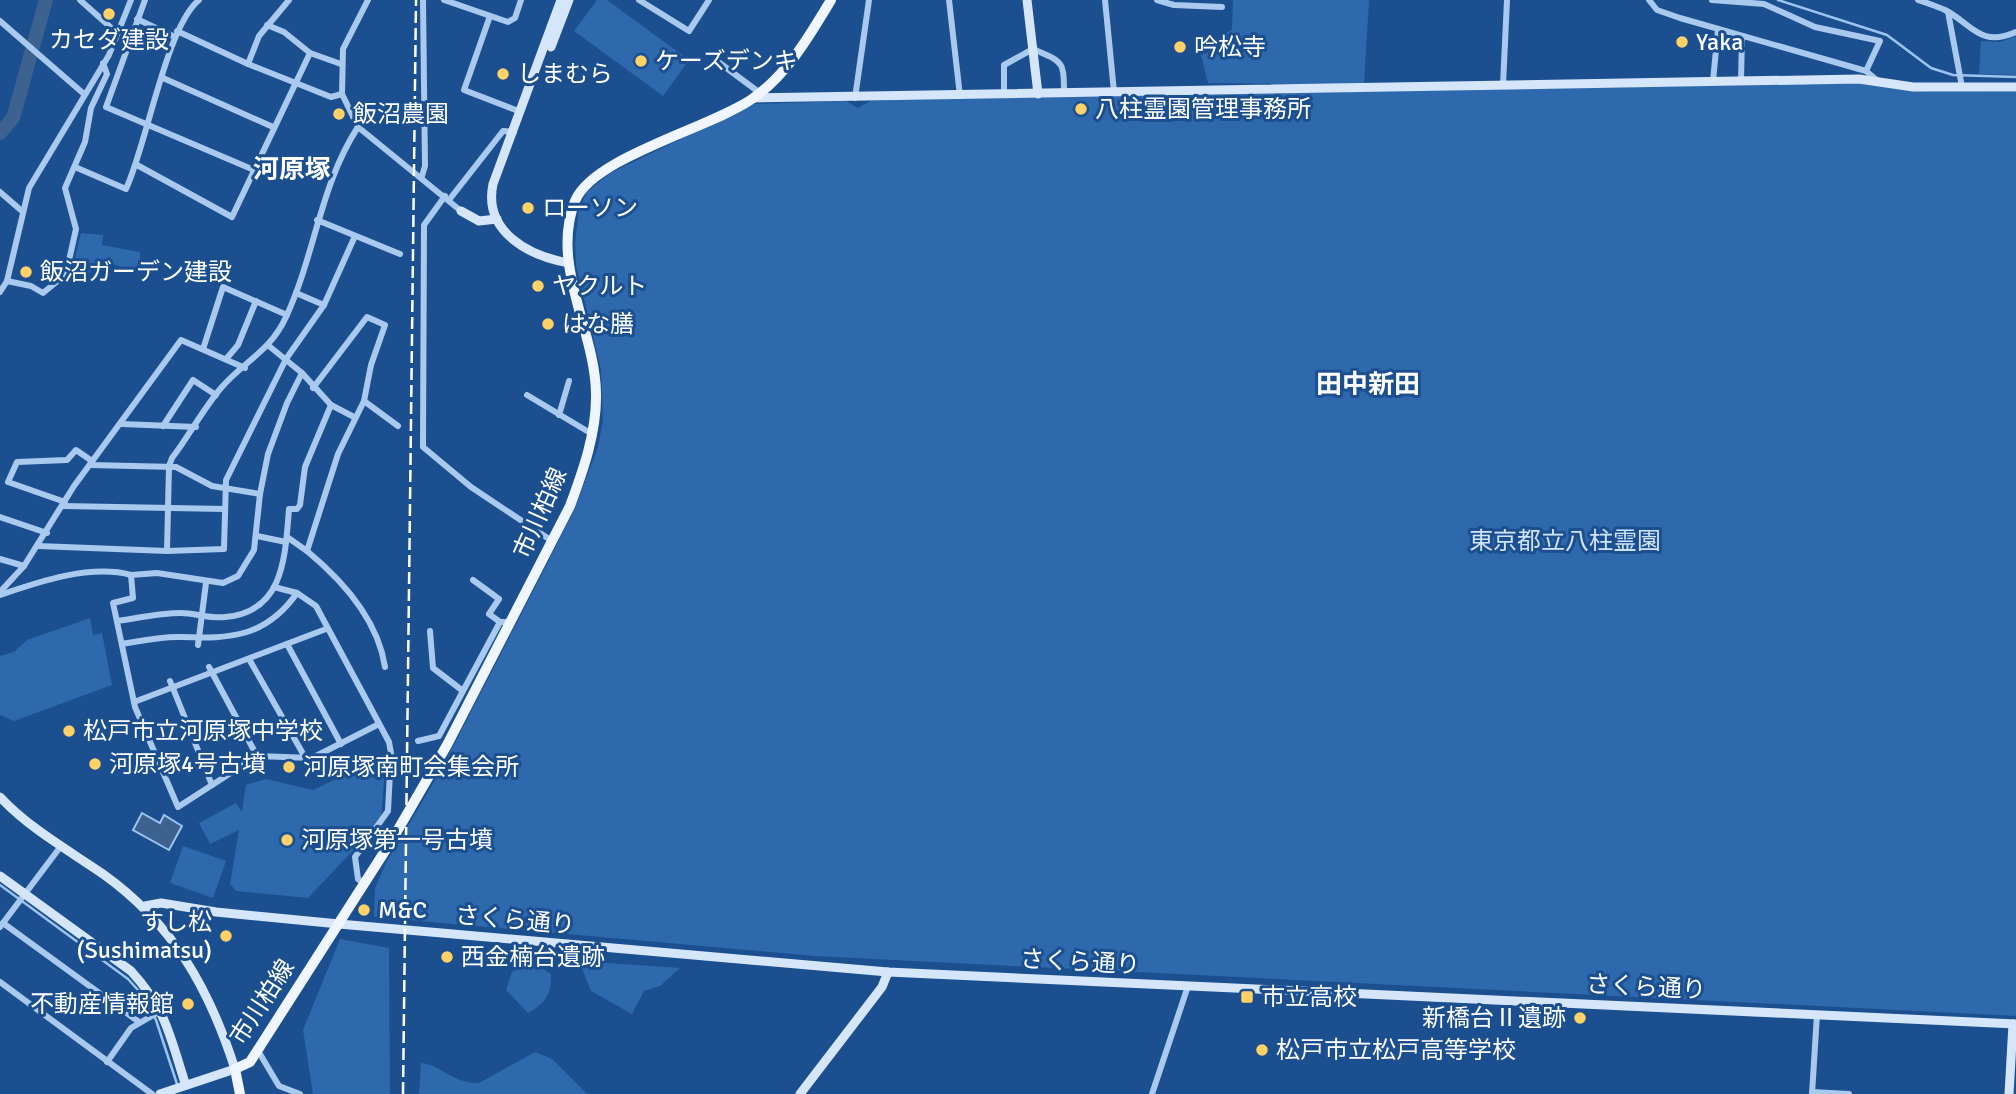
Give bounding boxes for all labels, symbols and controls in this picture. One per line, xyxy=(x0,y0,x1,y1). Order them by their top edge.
marker: カセダ建設 xyxy=(101,6,117,22)
place label: カセダ建設 xyxy=(49,25,169,55)
place label: Yaka xyxy=(1696,27,1743,57)
place label: 吟松寺 xyxy=(1194,32,1266,62)
marker: Yaka xyxy=(1674,34,1690,50)
marker: 吟松寺 xyxy=(1172,39,1188,55)
place label: ケーズデンキ xyxy=(655,46,798,76)
marker: ケーズデンキ xyxy=(633,53,649,69)
place label: しまむら xyxy=(517,59,613,89)
marker: しまむら xyxy=(495,66,511,82)
place label: 八柱霊園管理事務所 xyxy=(1095,94,1311,124)
place label: 飯沼農園 xyxy=(353,99,449,129)
marker: 八柱霊園管理事務所 xyxy=(1073,101,1089,117)
marker: 飯沼農園 xyxy=(331,106,347,122)
district label: 河原塚 xyxy=(253,154,331,186)
place label: ローソン xyxy=(542,193,638,223)
marker: ローソン xyxy=(520,200,536,216)
place label: 飯沼ガーデン建設 xyxy=(40,257,232,287)
marker: 飯沼ガーデン建設 xyxy=(18,264,34,280)
place label: ヤクルト xyxy=(552,271,647,301)
marker: ヤクルト xyxy=(530,278,546,294)
place label: はな膳 xyxy=(562,309,634,339)
marker: はな膳 xyxy=(540,316,556,332)
district label: 田中新田 xyxy=(1316,369,1420,401)
street label: 市川柏線 xyxy=(507,463,573,563)
park label: 東京都立八柱霊園 xyxy=(1469,526,1661,556)
place label: 松戸市立河原塚中学校 xyxy=(83,716,323,746)
marker: 松戸市立河原塚中学校 xyxy=(61,723,77,739)
place label: 河原塚4号古墳 xyxy=(109,749,266,779)
place label: 河原塚南町会集会所 xyxy=(303,752,519,782)
marker: 河原塚4号古墳 xyxy=(87,756,103,772)
marker: 河原塚南町会集会所 xyxy=(281,759,297,775)
place label: 河原塚第一号古墳 xyxy=(301,825,493,855)
marker: 河原塚第一号古墳 xyxy=(279,832,295,848)
place label: M&C xyxy=(378,895,427,925)
street label: さくら通り xyxy=(454,900,576,940)
marker: M&C xyxy=(356,902,372,918)
place label: すし松 (Sushimatsu) xyxy=(76,907,212,965)
marker: すし松 (Sushimatsu) xyxy=(218,928,234,944)
place label: 西金楠台遺跡 xyxy=(461,942,605,972)
street label: さくら通り xyxy=(1019,944,1141,980)
marker: 西金楠台遺跡 xyxy=(439,949,455,965)
street label: 市川柏線 xyxy=(223,954,301,1050)
street label: さくら通り xyxy=(1585,969,1707,1005)
place label: 市立高校 xyxy=(1261,982,1357,1012)
place label: 不動産情報館 xyxy=(30,989,174,1019)
marker: 市立高校 xyxy=(1239,989,1255,1005)
marker: 不動産情報館 xyxy=(180,996,196,1012)
place label: 新橋台Ⅱ遺跡 xyxy=(1422,1003,1566,1033)
marker: 新橋台Ⅱ遺跡 xyxy=(1572,1010,1588,1026)
place label: 松戸市立松戸高等学校 xyxy=(1276,1035,1516,1065)
marker: 松戸市立松戸高等学校 xyxy=(1254,1042,1270,1058)

